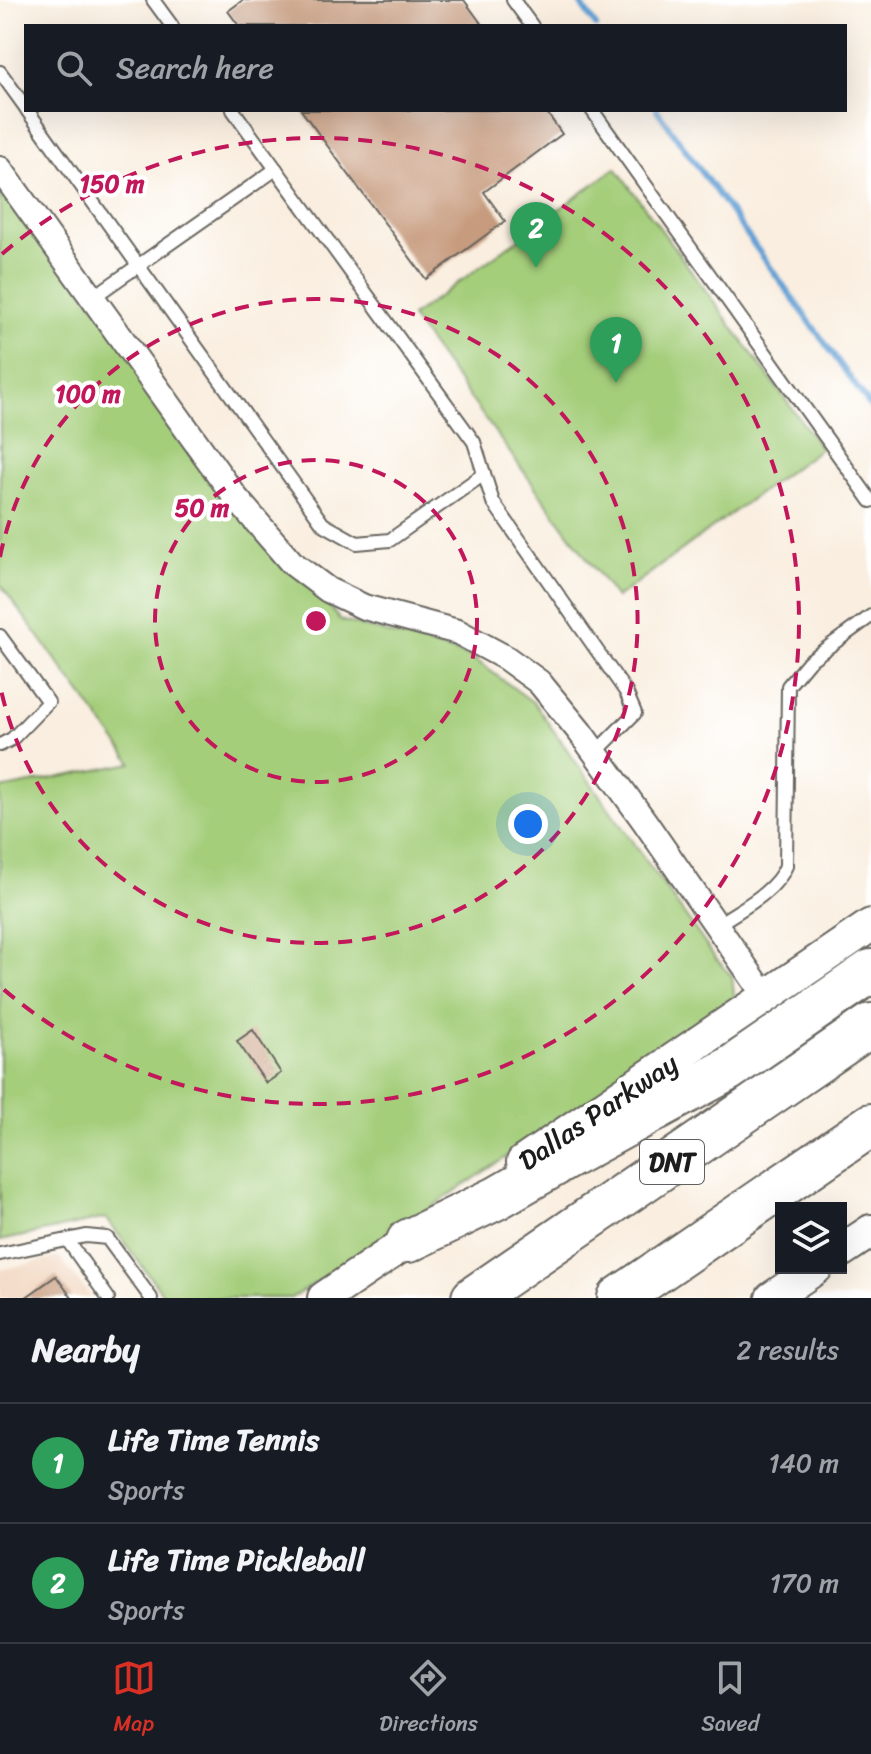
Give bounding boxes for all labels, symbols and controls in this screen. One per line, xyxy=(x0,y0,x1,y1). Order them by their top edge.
search box xyxy=(24,24,847,112)
text: Search here xyxy=(116,41,274,95)
icon: search xyxy=(52,46,96,90)
text: 150 m xyxy=(80,163,145,205)
pin: 2 xyxy=(510,202,562,268)
pin: 1 xyxy=(590,317,642,383)
text: 100 m xyxy=(55,373,121,415)
text: 50 m xyxy=(175,487,230,529)
centre of rings xyxy=(302,607,330,635)
your location xyxy=(508,804,548,844)
street label: Dallas Parkway xyxy=(508,1040,689,1184)
road number: DNT xyxy=(640,1140,704,1184)
map controls xyxy=(775,1202,847,1274)
button: layers xyxy=(775,1202,847,1274)
text: Nearby xyxy=(32,1320,140,1380)
text: 2 results xyxy=(737,1327,839,1373)
text: Life Time Tennis xyxy=(108,1413,319,1467)
text: 1 xyxy=(52,1440,64,1486)
text: 140 m xyxy=(768,1440,839,1486)
text: Sports xyxy=(108,1467,184,1513)
text: Life Time Pickleball xyxy=(108,1533,365,1587)
text: 2 xyxy=(50,1560,66,1606)
text: 170 m xyxy=(770,1560,839,1606)
text: Sports xyxy=(108,1587,184,1633)
tab: Map xyxy=(112,1656,156,1743)
tab: Directions xyxy=(379,1656,478,1743)
tab: Saved xyxy=(701,1656,759,1743)

